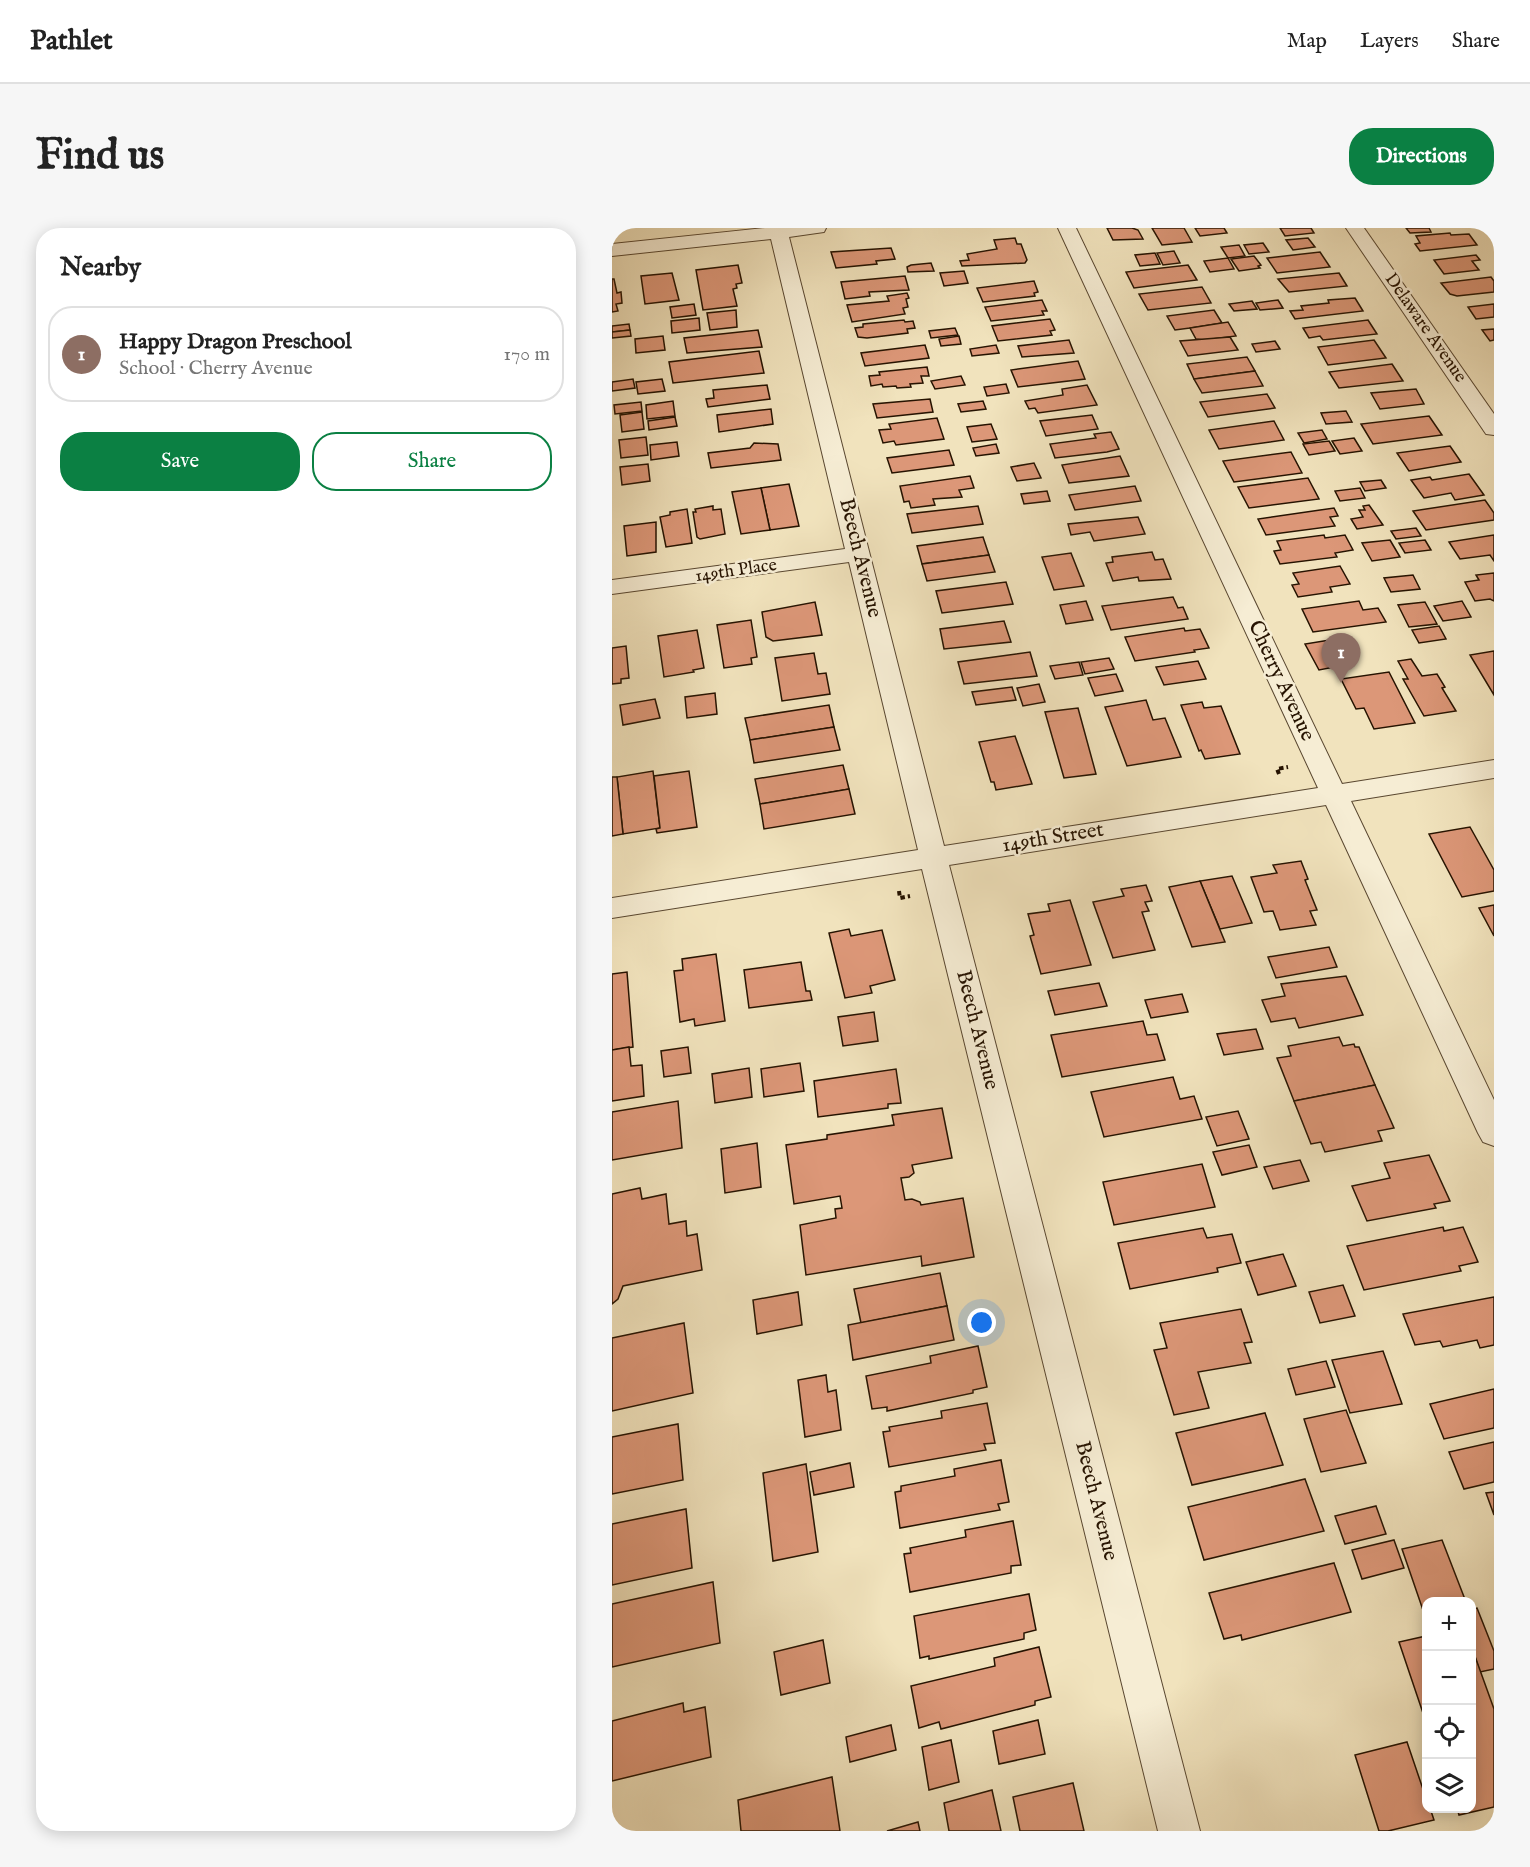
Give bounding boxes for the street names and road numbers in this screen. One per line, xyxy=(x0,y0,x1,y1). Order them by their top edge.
street label: Delaware Avenue xyxy=(1379,269,1471,387)
street label: Beech Avenue xyxy=(832,495,888,621)
street label: 149th Place xyxy=(694,554,778,588)
street label: Cherry Avenue xyxy=(1241,616,1321,746)
street label: 149th Street xyxy=(1000,817,1106,859)
street label: Beech Avenue xyxy=(949,967,1005,1093)
street label: Beech Avenue xyxy=(1068,1438,1124,1564)

